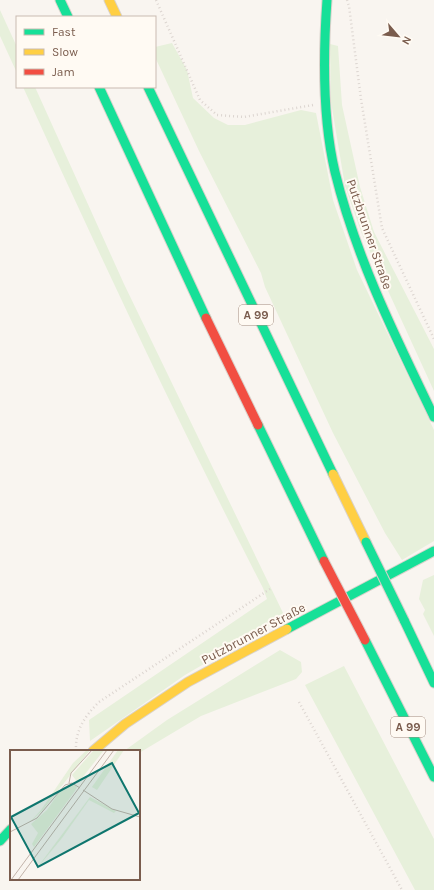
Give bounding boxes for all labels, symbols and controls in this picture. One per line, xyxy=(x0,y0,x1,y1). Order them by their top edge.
legend xyxy=(16,16,156,88)
north arrow xyxy=(378,16,418,56)
text: Fast xyxy=(52,25,76,39)
text: N xyxy=(399,34,414,47)
text: Slow xyxy=(52,45,78,59)
text: Jam xyxy=(52,65,75,79)
street label: Putzbrunner Straße xyxy=(344,177,396,292)
road number: A 99 xyxy=(239,305,273,325)
street label: Putzbrunner Straße xyxy=(199,599,308,667)
road number: A 99 xyxy=(391,717,425,737)
inset map xyxy=(10,750,140,880)

